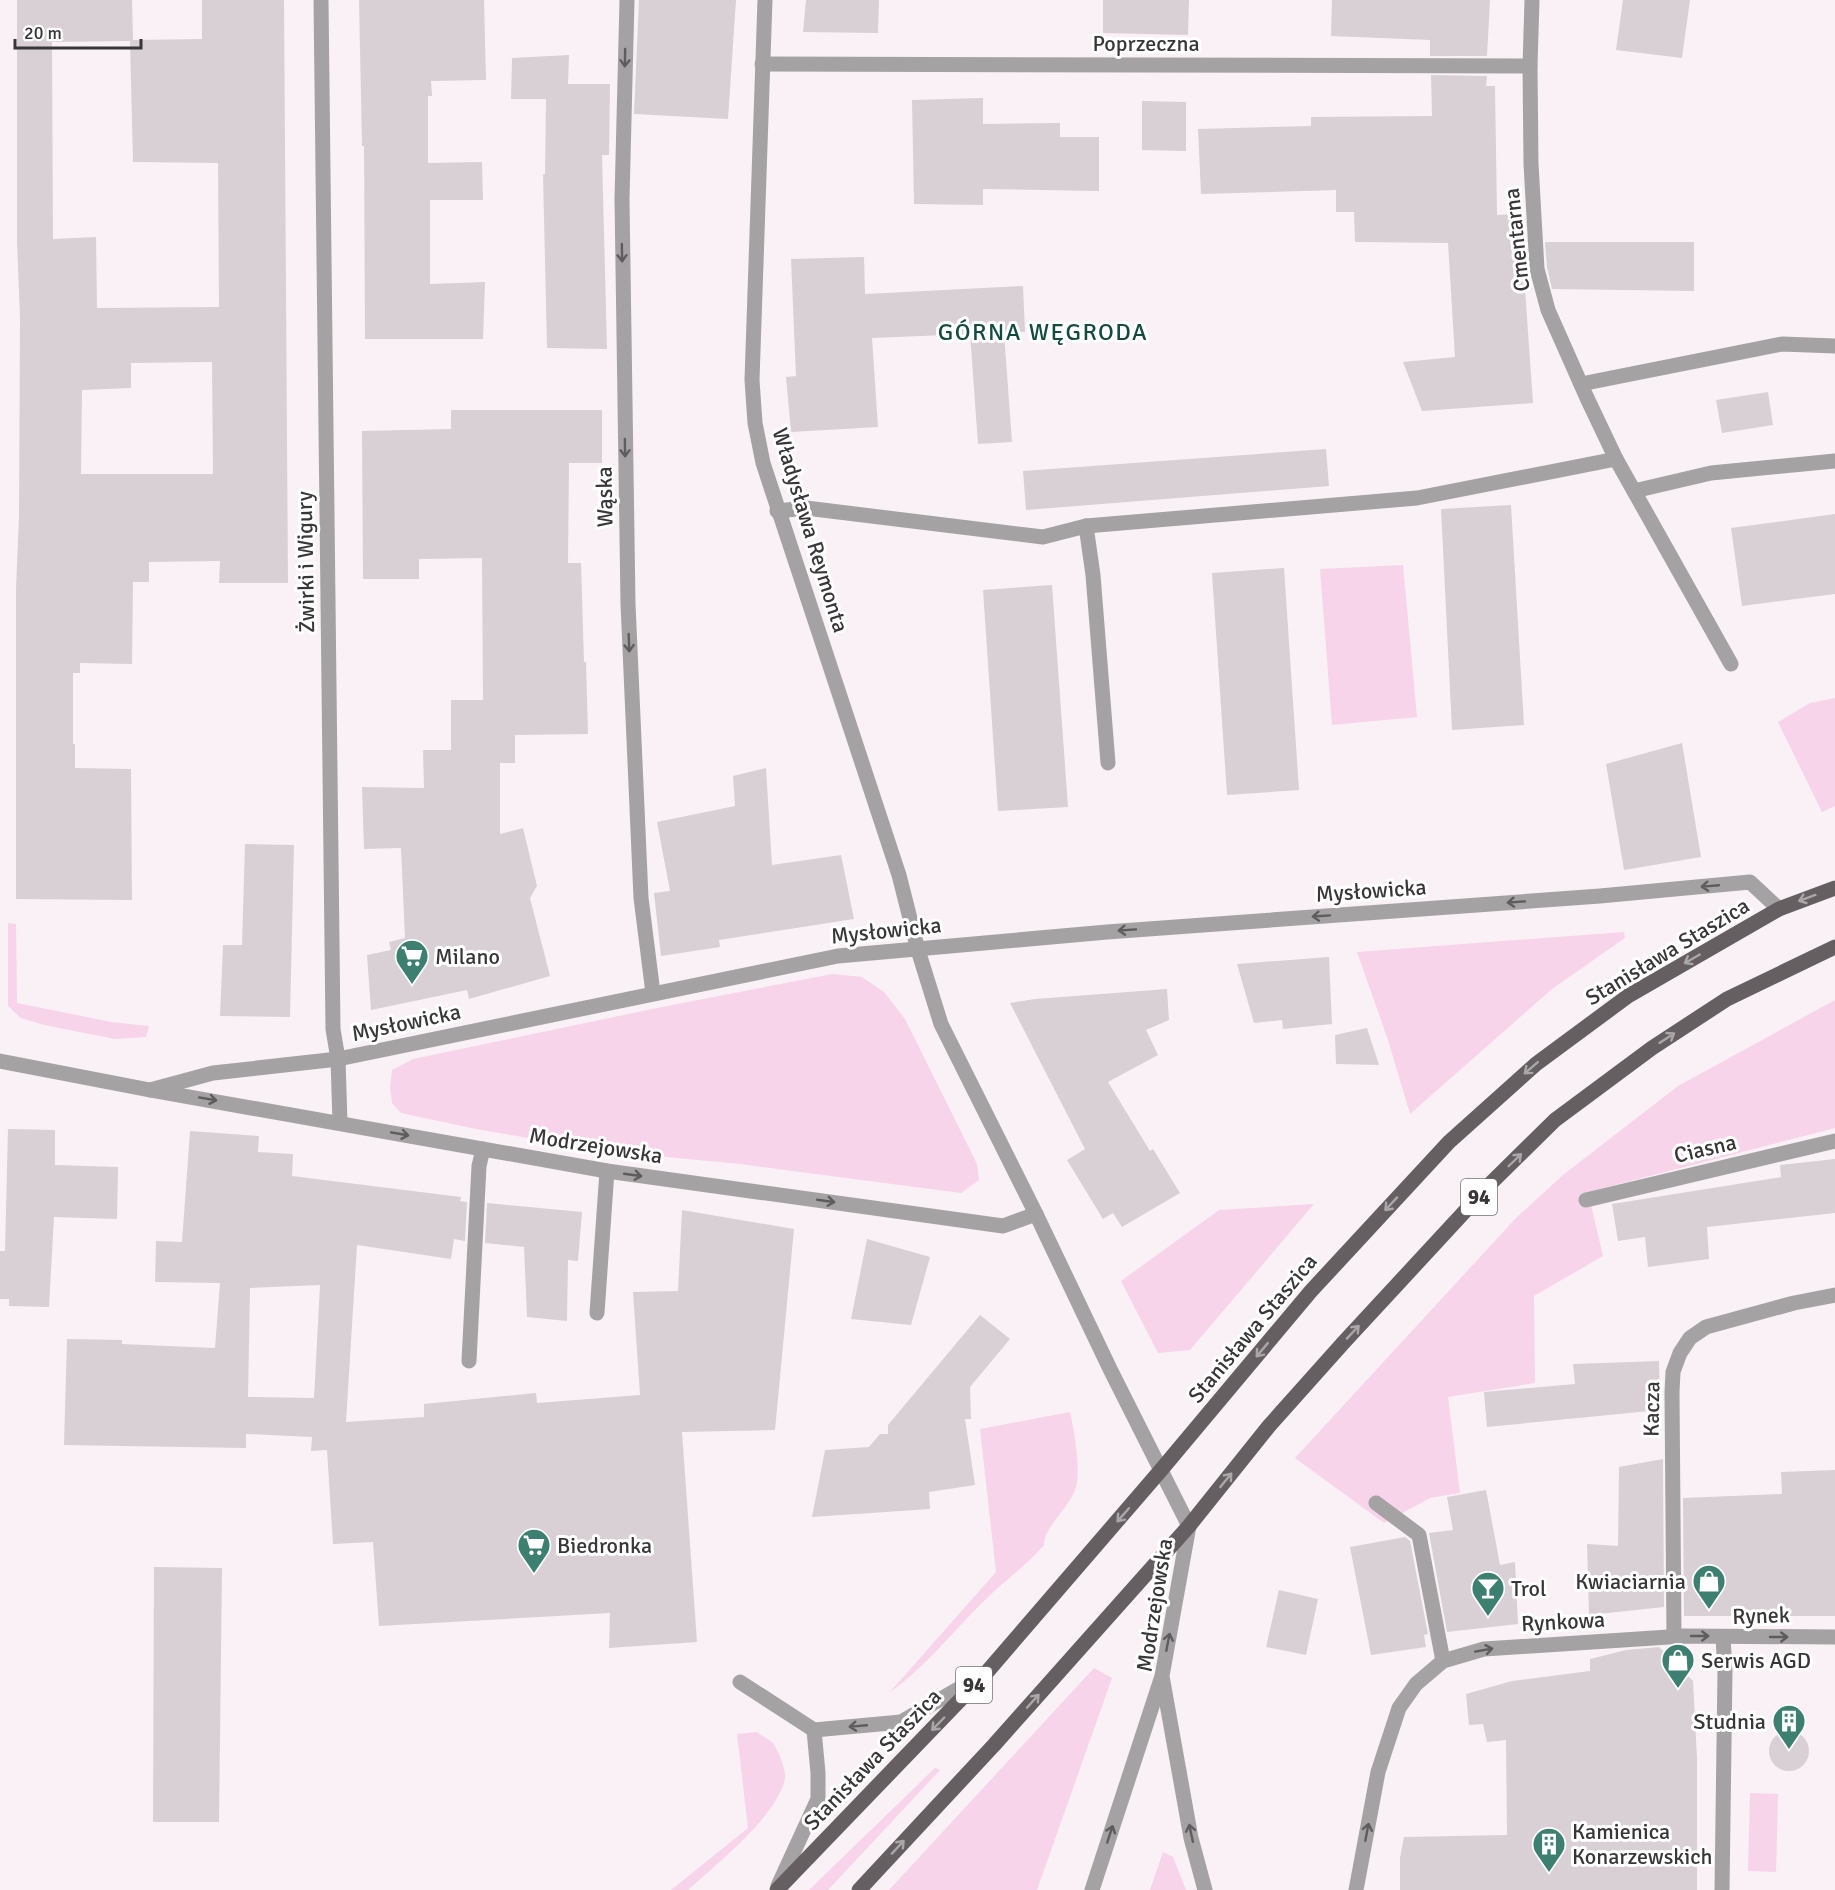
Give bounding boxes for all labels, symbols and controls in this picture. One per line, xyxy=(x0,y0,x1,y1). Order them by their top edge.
scale bar xyxy=(15,12,141,50)
text: 20 m xyxy=(24,22,62,44)
street label: Poprzeczna xyxy=(1092,30,1200,57)
one-way arrow xyxy=(619,48,631,68)
street label: Cmentarna xyxy=(1498,187,1535,293)
one-way arrow xyxy=(617,243,628,263)
district label: GÓRNA WĘGRODA xyxy=(938,317,1148,347)
street label: Władysława Reymonta xyxy=(767,425,854,636)
one-way arrow xyxy=(620,438,631,458)
street label: Wąska xyxy=(590,466,619,528)
street label: Żwirki i Wigury xyxy=(291,490,320,633)
one-way arrow xyxy=(624,633,635,653)
street label: Mysłowicka xyxy=(1315,873,1427,908)
one-way arrow xyxy=(1701,881,1721,892)
street label: Stanisława Staszica xyxy=(1580,892,1754,1011)
one-way arrow xyxy=(1798,894,1817,905)
one-way arrow xyxy=(1506,897,1526,908)
street label: Mysłowicka xyxy=(829,911,943,950)
one-way arrow xyxy=(1312,911,1332,922)
one-way arrow xyxy=(1117,925,1137,936)
supermarket icon: Milano xyxy=(394,938,430,985)
place label: Milano xyxy=(435,943,500,970)
one-way arrow xyxy=(1684,953,1701,965)
street label: Mysłowicka xyxy=(349,998,463,1047)
one-way arrow xyxy=(1658,1032,1675,1044)
one-way arrow xyxy=(1524,1061,1539,1075)
one-way arrow xyxy=(197,1094,217,1105)
street label: Modrzejowska xyxy=(527,1122,665,1169)
street label: Ciasna xyxy=(1671,1128,1739,1169)
one-way arrow xyxy=(389,1129,409,1140)
one-way arrow xyxy=(1508,1152,1523,1167)
one-way arrow xyxy=(623,1169,643,1180)
road number: 94 xyxy=(1461,1179,1497,1215)
one-way arrow xyxy=(816,1196,836,1207)
one-way arrow xyxy=(1385,1196,1399,1211)
street label: Stanisława Staszica xyxy=(1182,1248,1323,1408)
one-way arrow xyxy=(1346,1325,1360,1340)
one-way arrow xyxy=(1255,1342,1269,1357)
street label: Kacza xyxy=(1638,1381,1665,1437)
one-way arrow xyxy=(1219,1472,1232,1488)
one-way arrow xyxy=(1116,1507,1129,1523)
supermarket icon: Biedronka xyxy=(516,1527,552,1574)
place label: Biedronka xyxy=(557,1532,652,1559)
street label: Modrzejowska xyxy=(1131,1536,1178,1674)
shop icon: Kwiaciarnia xyxy=(1691,1563,1727,1610)
place label: Kwiaciarnia xyxy=(1575,1568,1686,1595)
bar icon: Trol xyxy=(1470,1570,1506,1617)
place label: Trol xyxy=(1511,1575,1546,1602)
street label: Rynek xyxy=(1732,1601,1790,1630)
street label: Rynkowa xyxy=(1520,1606,1606,1637)
one-way arrow xyxy=(1689,1630,1709,1642)
one-way arrow xyxy=(1769,1631,1789,1643)
one-way arrow xyxy=(1163,1632,1174,1652)
shop icon: Serwis AGD xyxy=(1660,1642,1696,1689)
one-way arrow xyxy=(1474,1644,1494,1655)
place label: Serwis AGD xyxy=(1701,1647,1811,1674)
road number: 94 xyxy=(956,1667,992,1703)
street label: Stanisława Staszica xyxy=(798,1683,947,1836)
one-way arrow xyxy=(1026,1694,1040,1709)
building icon: Studnia xyxy=(1771,1703,1807,1750)
place label: Studnia xyxy=(1693,1708,1766,1735)
one-way arrow xyxy=(930,1716,945,1731)
one-way arrow xyxy=(848,1721,868,1732)
place label: Kamienica Konarzewskich xyxy=(1572,1818,1713,1870)
one-way arrow xyxy=(1362,1823,1373,1843)
one-way arrow xyxy=(1185,1824,1196,1844)
one-way arrow xyxy=(1106,1825,1117,1844)
building icon: Kamienica Konarzewskich xyxy=(1531,1826,1567,1873)
one-way arrow xyxy=(891,1840,905,1855)

